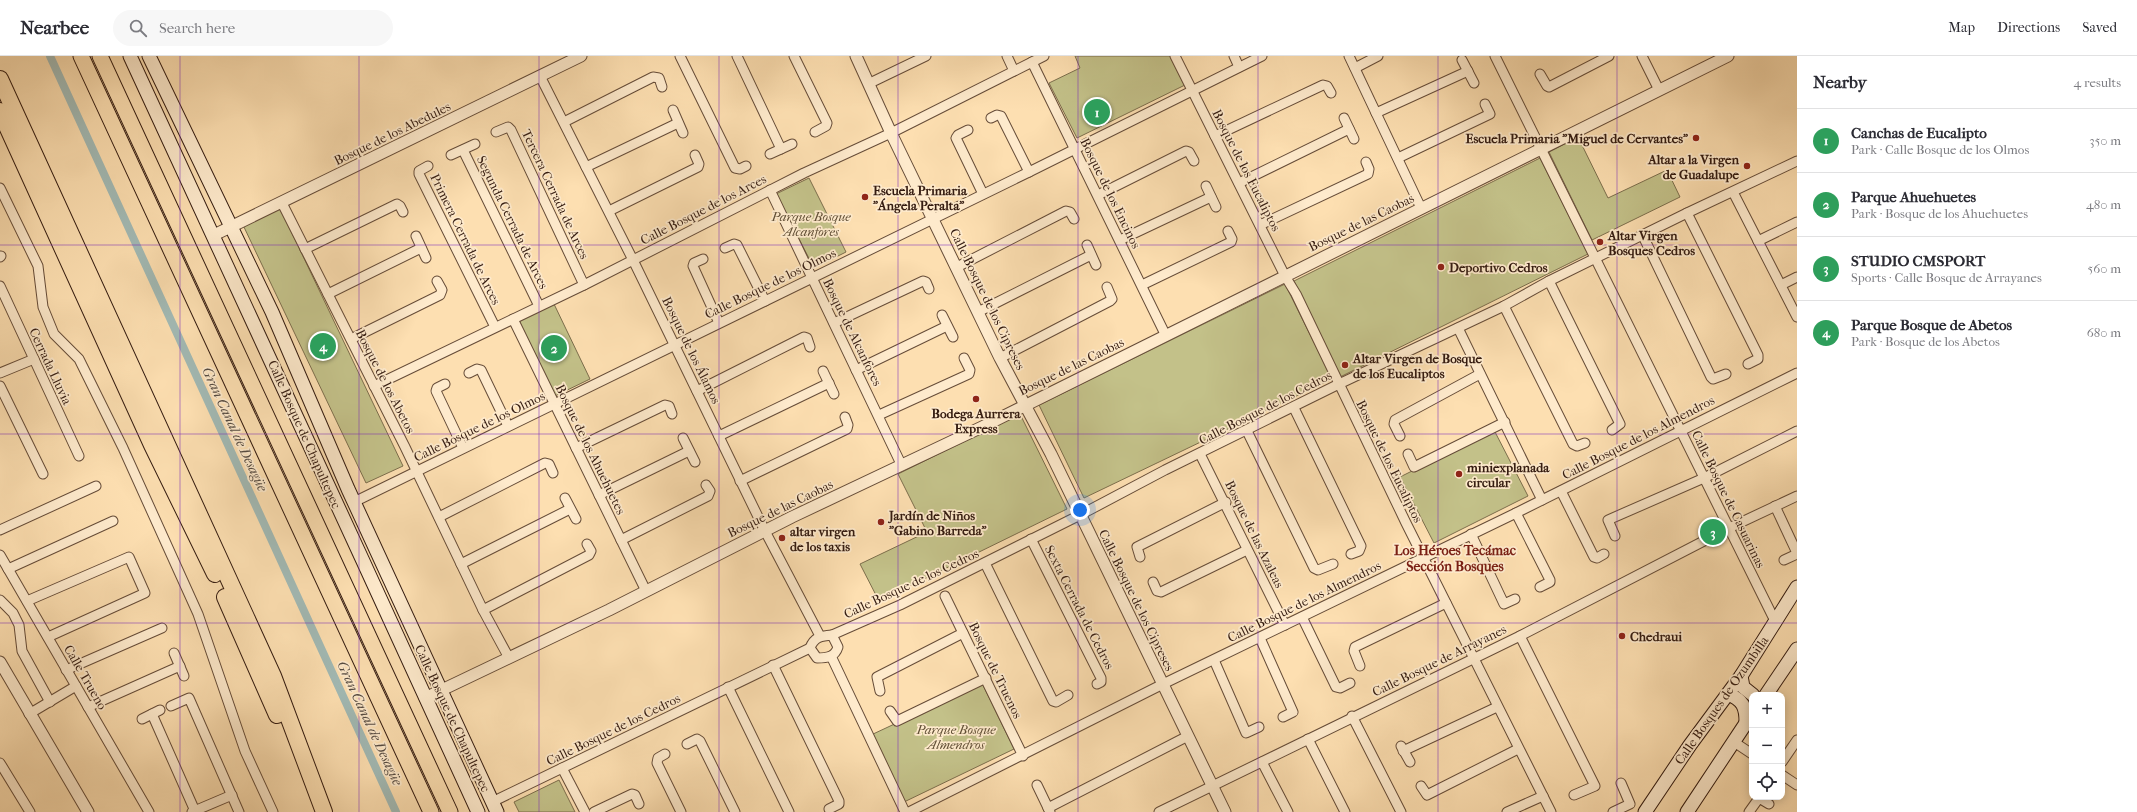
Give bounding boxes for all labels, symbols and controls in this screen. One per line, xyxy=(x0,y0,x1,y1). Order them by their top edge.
search box xyxy=(113,10,393,46)
text: Nearbee xyxy=(20,17,89,39)
icon: search xyxy=(127,17,149,39)
text: Search here xyxy=(159,19,235,37)
text: Map xyxy=(1948,19,1975,36)
text: Directions xyxy=(1997,19,2060,36)
text: Saved xyxy=(2082,19,2117,36)
text: Nearby xyxy=(1813,72,1867,92)
text: 4 results xyxy=(2074,75,2121,90)
pin: 1 xyxy=(1084,97,1110,127)
street label: Bosque de los Abedules xyxy=(331,99,453,168)
street label: Bosque de los Eucaliptos xyxy=(1209,107,1284,234)
text: Canchas de Eucalipto xyxy=(1851,124,1987,142)
street label: Tercera Cerrada de Arces xyxy=(519,127,592,262)
place label: Escuela Primaria "Miguel de Cervantes" xyxy=(1466,131,1688,147)
marker: Escuela Primaria "Miguel de Cervantes" xyxy=(1691,133,1701,143)
text: 1 xyxy=(1824,133,1828,148)
text: 350 m xyxy=(2089,133,2121,148)
street label: Bosque de los Encinos xyxy=(1077,136,1144,251)
text: Park · Calle Bosque de los Olmos xyxy=(1851,142,2029,157)
place label: Altar a la Virgen de Guadalupe xyxy=(1647,152,1740,183)
street label: Segunda Cerrada de Arces xyxy=(474,153,551,291)
marker: Altar a la Virgen de Guadalupe xyxy=(1742,161,1752,171)
street label: Primera Cerrada de Arces xyxy=(427,171,504,307)
street label: Calle Bosque de los Arces xyxy=(638,171,769,248)
place label: Escuela Primaria "Ángela Peralta" xyxy=(872,183,968,214)
text: Parque Ahuehuetes xyxy=(1851,188,1976,206)
street label: Bosque de las Caobas xyxy=(1306,190,1417,255)
marker: Escuela Primaria "Ángela Peralta" xyxy=(860,192,870,202)
text: 2 xyxy=(1823,197,1829,212)
text: 480 m xyxy=(2086,197,2121,212)
text: Park · Bosque de los Ahuehuetes xyxy=(1851,206,2028,221)
park label: Parque Bosque Alcanfores xyxy=(770,209,851,239)
street label: Calle Bosque de los Cipreses xyxy=(947,226,1028,373)
place label: Altar Virgen Bosques Cedros xyxy=(1607,228,1695,259)
marker: Altar Virgen Bosques Cedros xyxy=(1595,237,1605,247)
street label: Calle Bosque de los Olmos xyxy=(702,245,838,322)
text: STUDIO CMSPORT xyxy=(1851,252,1985,270)
place label: Deportivo Cedros xyxy=(1449,260,1548,276)
text: 3 xyxy=(1823,261,1829,276)
text: 560 m xyxy=(2088,261,2121,276)
marker: Deportivo Cedros xyxy=(1436,262,1446,272)
text: Sports · Calle Bosque de Arrayanes xyxy=(1851,270,2042,285)
street label: Bosque de Alcanfores xyxy=(820,276,885,389)
street label: Bosque de los Álamos xyxy=(659,294,724,406)
text: Parque Bosque de Abetos xyxy=(1851,316,2012,334)
street label: Cerrada Lluvia xyxy=(26,325,75,408)
text: 4 xyxy=(1822,325,1830,340)
text: 680 m xyxy=(2087,325,2121,340)
street label: Bosque de los Abetos xyxy=(353,327,418,436)
pin: 4 xyxy=(310,331,336,361)
pin: 2 xyxy=(541,333,567,363)
street label: Bosque de las Caobas xyxy=(1016,334,1127,399)
text: Park · Bosque de los Abetos xyxy=(1851,334,2000,349)
place label: Altar Virgen de Bosque de los Eucaliptos xyxy=(1352,351,1483,382)
street label: Calle Bosque de Chapultepec xyxy=(265,358,344,511)
marker: Altar Virgen de Bosque de los Eucaliptos xyxy=(1340,360,1350,370)
water label: Gran Canal de Desagüe xyxy=(198,364,271,494)
street label: Calle Bosque de los Cedros xyxy=(1196,367,1334,448)
street label: Bosque de los Ahuehuetes xyxy=(552,382,629,517)
street label: Calle Bosque de los Olmos xyxy=(411,388,547,465)
street label: Calle Bosque de los Almendros xyxy=(1560,392,1717,482)
marker: Bodega Aurrera Express xyxy=(971,394,981,404)
street label: Bosque de los Eucaliptos xyxy=(1353,397,1426,525)
place label: Bodega Aurrera Express xyxy=(932,406,1021,437)
street label: Calle Bosque de Casuarinas xyxy=(1689,428,1769,571)
place label: miniexplanada circular xyxy=(1466,460,1550,490)
marker: miniexplanada circular xyxy=(1454,469,1464,479)
street label: Bosque de las Caobas xyxy=(725,476,836,541)
street label: Bosque de las Azaleas xyxy=(1222,478,1287,591)
your location xyxy=(1070,500,1090,520)
place label: Jardín de Niños "Gabino Barreda" xyxy=(887,508,987,538)
marker: Jardín de Niños "Gabino Barreda" xyxy=(876,517,886,527)
pin: 3 xyxy=(1700,517,1726,547)
place label: altar virgen de los taxis xyxy=(790,524,856,554)
street label: Calle Bosque de los Cipreses xyxy=(1096,527,1177,674)
marker: altar virgen de los taxis xyxy=(777,533,787,543)
district label: Los Héroes Tecámac Sección Bosques xyxy=(1394,542,1517,575)
street label: Sexta Cerrada de Cedros xyxy=(1042,543,1117,672)
street label: Calle Bosque de los Cedros xyxy=(841,545,981,621)
street label: Calle Bosque de los Almendros xyxy=(1225,558,1384,645)
street label: Bosque de Truenos xyxy=(966,620,1025,721)
street label: Calle Bosque de Arrayanes xyxy=(1370,621,1509,699)
place label: Chedraui xyxy=(1630,629,1682,644)
marker: Chedraui xyxy=(1617,631,1627,641)
street label: Calle Bosques de Ozumbilla xyxy=(1671,632,1772,767)
street label: Calle Trueno xyxy=(61,642,110,713)
street label: Calle Bosque de Chapultepec xyxy=(412,642,493,794)
water label: Gran Canal de Desagüe xyxy=(333,658,406,788)
street label: Calle Bosque de los Cedros xyxy=(544,690,683,768)
map controls xyxy=(1749,692,1785,800)
button: + xyxy=(1749,692,1785,728)
park label: Parque Bosque Almendros xyxy=(915,722,996,752)
button: − xyxy=(1749,728,1785,764)
button: locate xyxy=(1749,764,1785,800)

